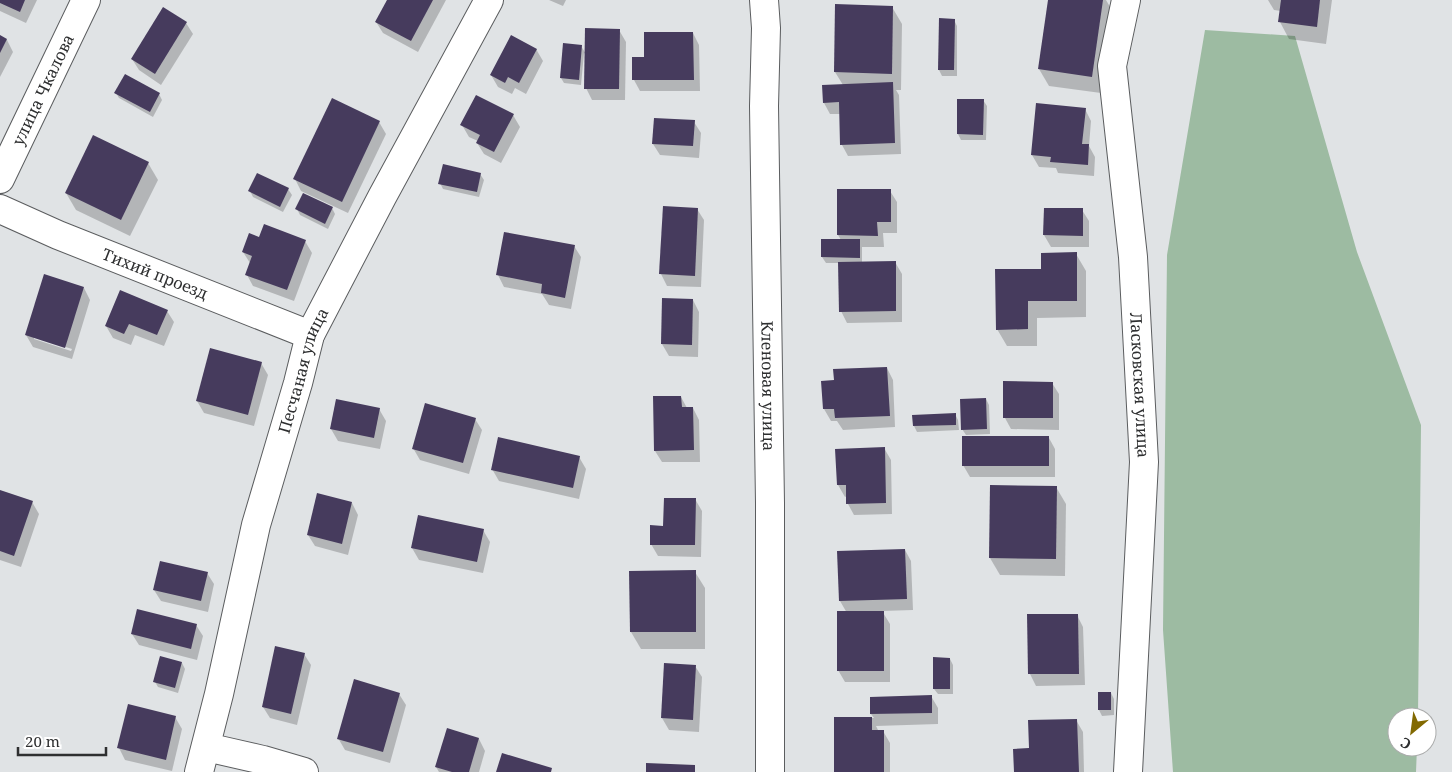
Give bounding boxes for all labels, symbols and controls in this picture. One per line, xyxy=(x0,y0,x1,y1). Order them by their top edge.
street label: улица Чкалова xyxy=(7,30,79,149)
street label: Тихий проезд xyxy=(99,243,211,304)
street label: Песчаная улица xyxy=(273,304,333,436)
street label: Ласковская улица xyxy=(1125,312,1155,458)
street label: Кленовая улица xyxy=(756,321,780,451)
north arrow xyxy=(1387,707,1437,757)
scale bar xyxy=(18,724,105,756)
text: 20 m xyxy=(25,731,60,751)
text: С xyxy=(1397,733,1414,754)

